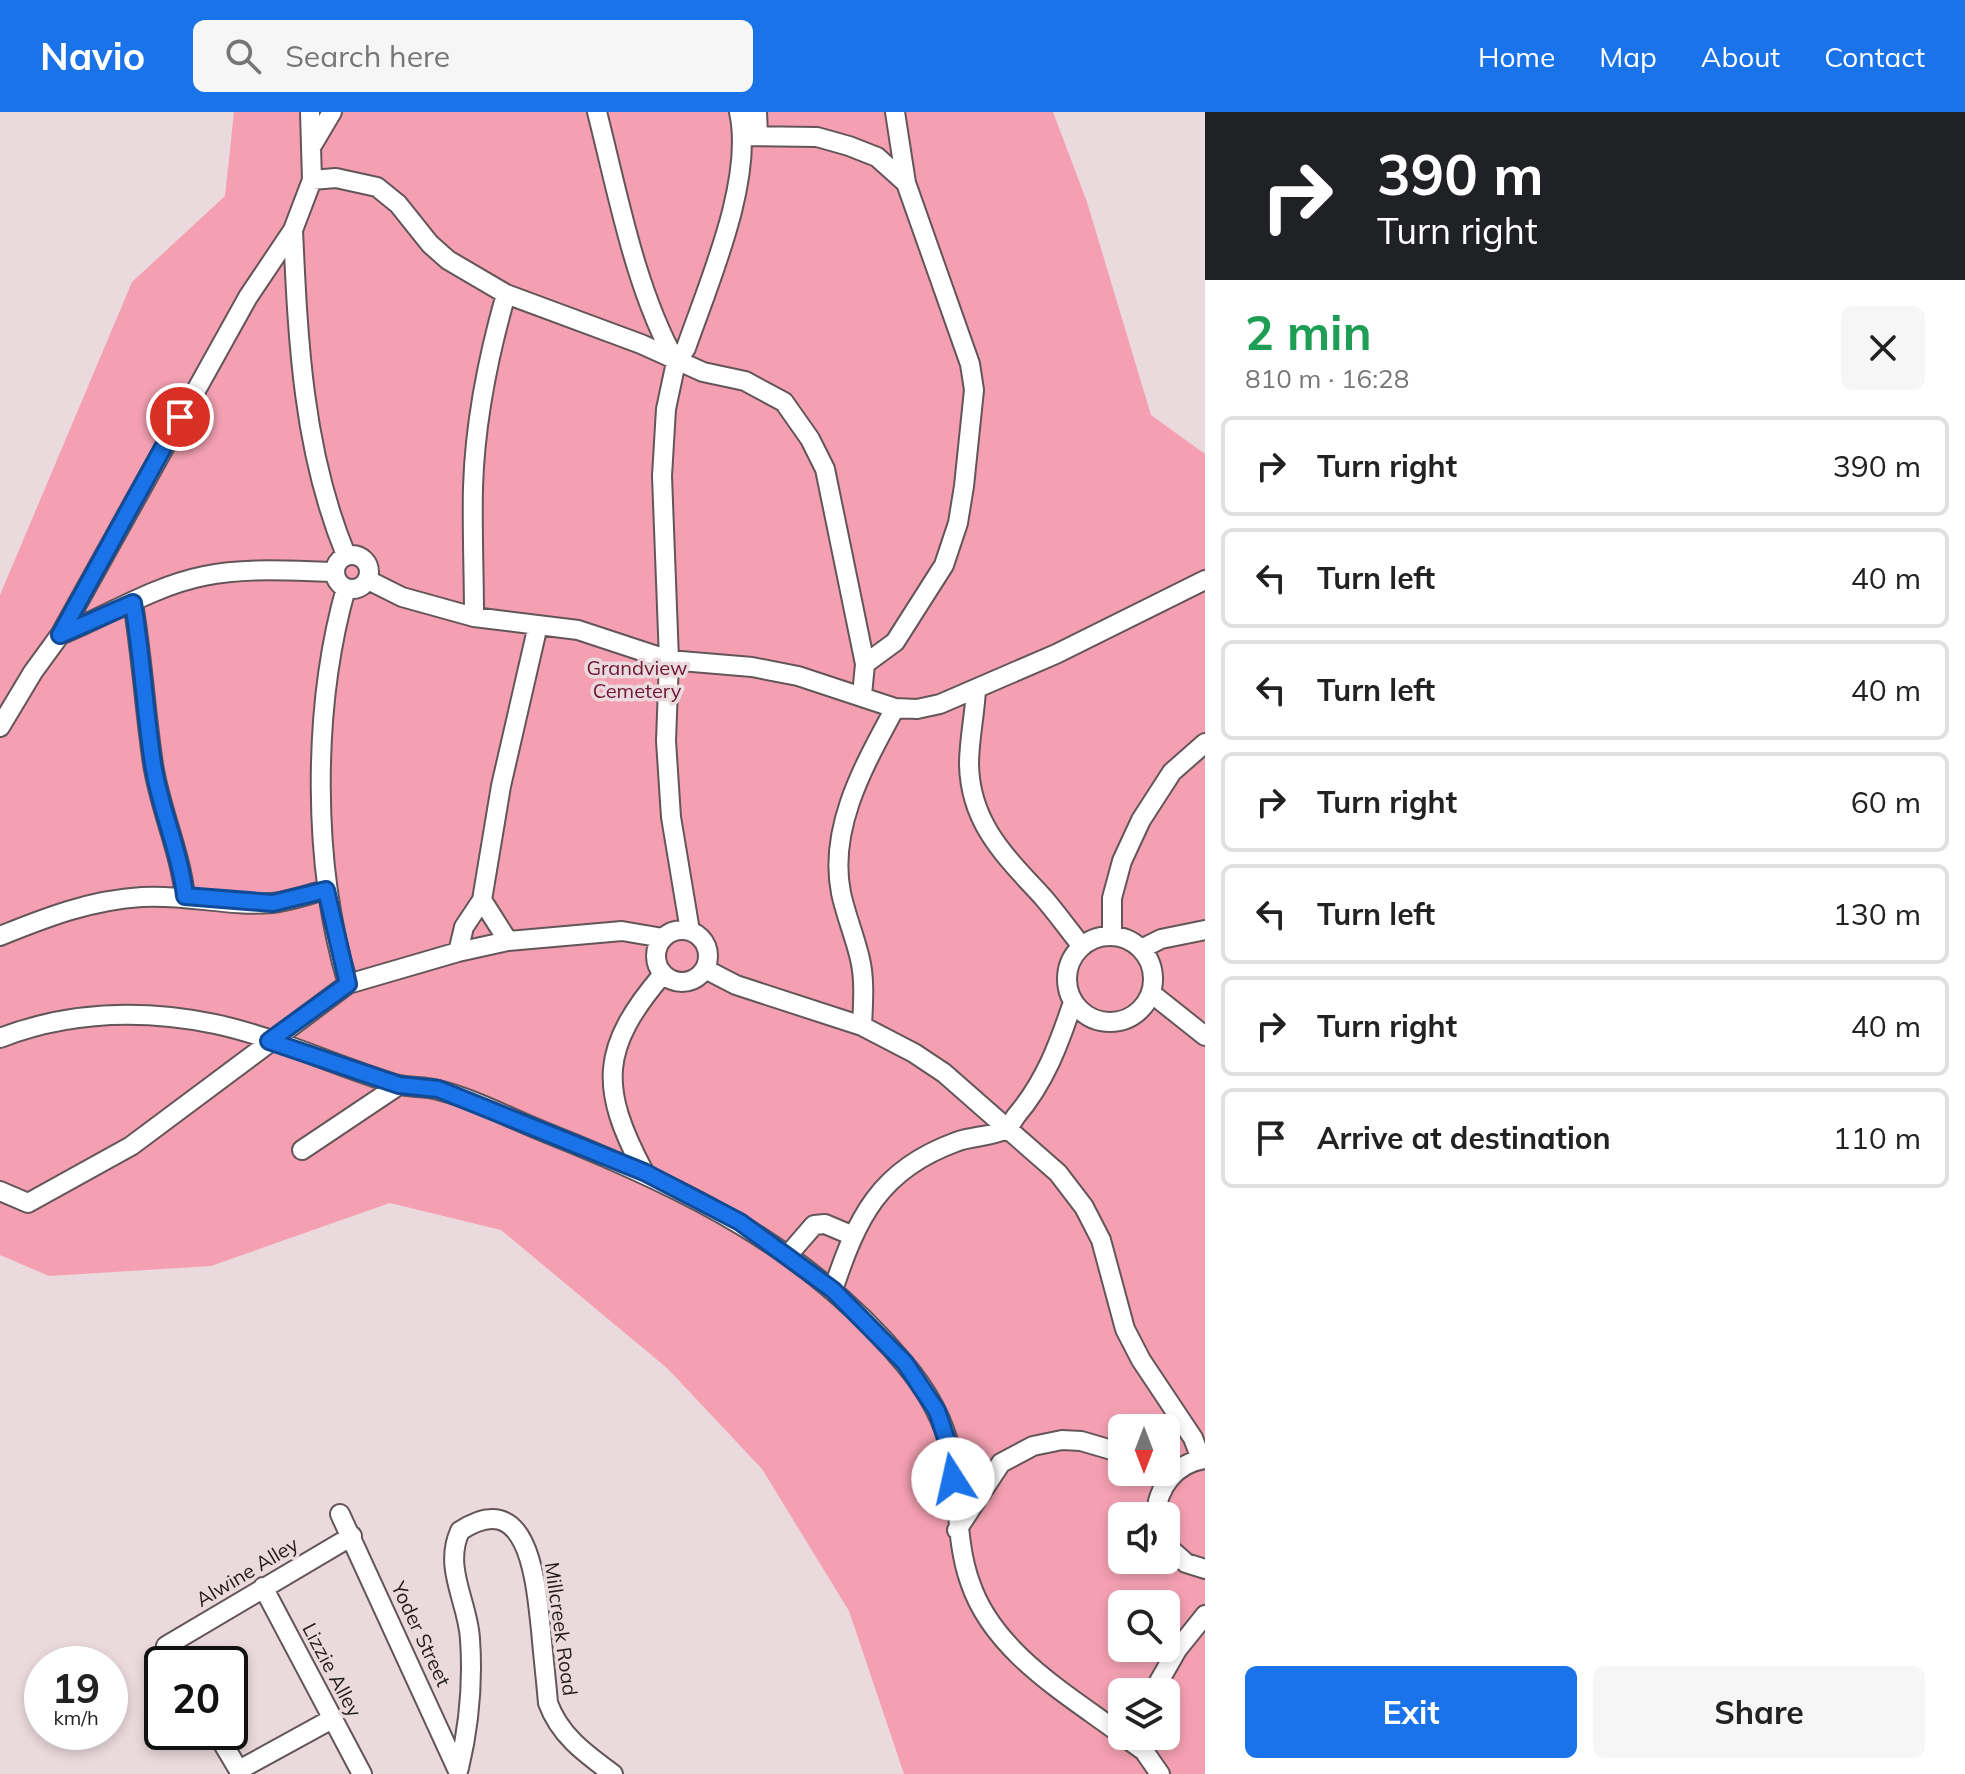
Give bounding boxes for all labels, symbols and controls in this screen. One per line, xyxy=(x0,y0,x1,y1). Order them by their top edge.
search box xyxy=(193,20,753,92)
text: Navio xyxy=(40,32,145,80)
icon: search xyxy=(221,34,265,78)
text: Search here xyxy=(285,37,450,75)
text: Home xyxy=(1478,39,1555,74)
text: Map xyxy=(1599,39,1657,74)
text: About xyxy=(1701,39,1780,74)
text: Contact xyxy=(1824,39,1925,74)
text: 390 m xyxy=(1377,139,1544,209)
icon: right xyxy=(1245,144,1349,248)
text: Turn right xyxy=(1377,208,1538,253)
text: 2 min xyxy=(1245,302,1372,362)
button: close xyxy=(1841,306,1925,390)
text: 810 m · 16:28 xyxy=(1245,362,1409,395)
pin xyxy=(146,383,214,451)
icon: arrive xyxy=(158,395,202,439)
icon: right xyxy=(1249,444,1293,488)
text: Turn right xyxy=(1317,447,1457,485)
text: 390 m xyxy=(1833,447,1921,485)
icon: left xyxy=(1249,556,1293,600)
text: Turn left xyxy=(1317,559,1435,597)
text: 40 m xyxy=(1851,559,1921,597)
park label: Grandview Cemetery xyxy=(586,655,688,703)
icon: left xyxy=(1249,668,1293,712)
text: Turn left xyxy=(1317,671,1435,709)
text: 40 m xyxy=(1851,671,1921,709)
icon: right xyxy=(1249,780,1293,824)
text: Turn right xyxy=(1317,783,1457,821)
text: 60 m xyxy=(1851,783,1921,821)
icon: left xyxy=(1249,892,1293,936)
text: Turn left xyxy=(1317,895,1435,933)
text: 130 m xyxy=(1833,895,1921,933)
icon: right xyxy=(1249,1004,1293,1048)
text: Turn right xyxy=(1317,1007,1457,1045)
text: 40 m xyxy=(1851,1007,1921,1045)
icon: arrive xyxy=(1249,1116,1293,1160)
text: Arrive at destination xyxy=(1317,1119,1611,1157)
text: 110 m xyxy=(1833,1119,1921,1157)
north arrow xyxy=(1108,1414,1180,1486)
map controls xyxy=(1108,1414,1180,1750)
position arrow xyxy=(911,1437,995,1521)
button: sound xyxy=(1108,1502,1180,1574)
street label: Alwine Alley xyxy=(191,1531,303,1612)
street label: Millcreek Road xyxy=(540,1560,583,1697)
street label: Yoder Street xyxy=(386,1577,457,1690)
button: search xyxy=(1108,1590,1180,1662)
street label: Lizzie Alley xyxy=(297,1618,368,1721)
speed limit sign: 20 xyxy=(144,1646,248,1750)
text: 19 xyxy=(52,1663,100,1713)
button: Exit xyxy=(1245,1666,1577,1758)
button: Share xyxy=(1593,1666,1925,1758)
button: layers xyxy=(1108,1678,1180,1750)
text: km/h xyxy=(53,1705,99,1730)

